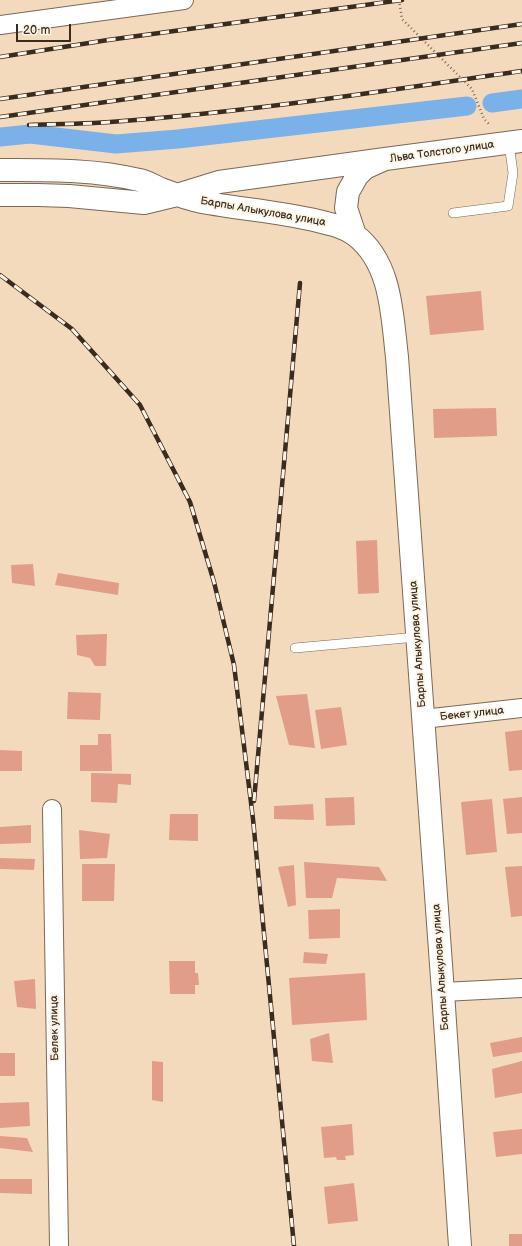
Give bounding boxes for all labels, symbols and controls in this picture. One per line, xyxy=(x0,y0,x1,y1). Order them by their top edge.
scale bar xyxy=(18,16,73,42)
text: 20 m xyxy=(23,23,50,38)
street label: Льва Толстого улица xyxy=(389,138,495,166)
street label: Барпы Алыкулова улица xyxy=(199,194,327,230)
street label: Барпы Алыкулова улица xyxy=(407,580,429,708)
street label: Бекет улица xyxy=(439,704,505,724)
street label: Барпы Алыкулова улица xyxy=(430,903,452,1031)
street label: Белек улица xyxy=(48,995,62,1061)

